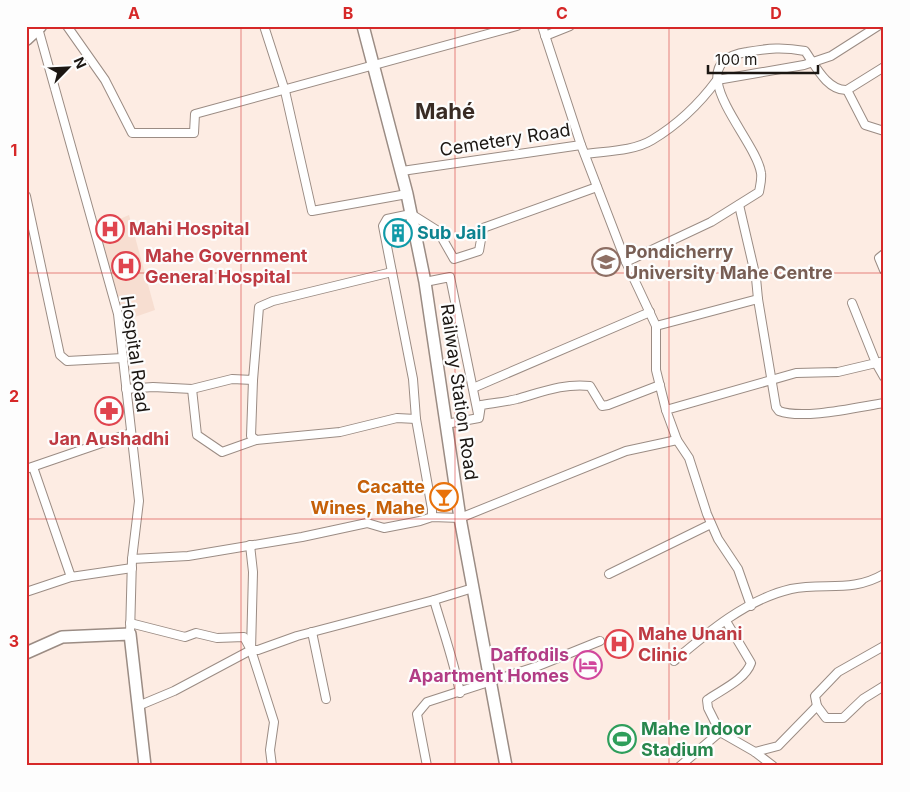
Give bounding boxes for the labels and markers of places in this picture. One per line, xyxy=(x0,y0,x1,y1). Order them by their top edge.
hospital icon: Mahi Hospital xyxy=(95,214,125,244)
place label: Mahi Hospital xyxy=(129,218,249,239)
building icon: Sub Jail xyxy=(383,218,413,248)
place label: Sub Jail xyxy=(417,222,486,243)
place label: Pondicherry University Mahe Centre xyxy=(625,241,833,283)
place label: Mahe Government General Hospital xyxy=(145,245,308,287)
school or university icon: Pondicherry University Mahe Centre xyxy=(591,247,621,277)
hospital icon: Mahe Government General Hospital xyxy=(111,251,141,281)
pharmacy icon: Jan Aushadhi xyxy=(94,396,124,426)
place label: Jan Aushadhi xyxy=(49,428,169,449)
place label: Cacatte Wines, Mahe xyxy=(311,476,425,518)
bar icon: Cacatte Wines, Mahe xyxy=(429,482,459,512)
place label: Mahe Unani Clinic xyxy=(638,623,742,665)
hospital icon: Mahe Unani Clinic xyxy=(604,629,634,659)
place label: Daffodils Apartment Homes xyxy=(408,644,569,686)
hotel icon: Daffodils Apartment Homes xyxy=(573,650,603,680)
place label: Mahe Indoor Stadium xyxy=(641,718,751,760)
sports icon: Mahe Indoor Stadium xyxy=(607,724,637,754)

